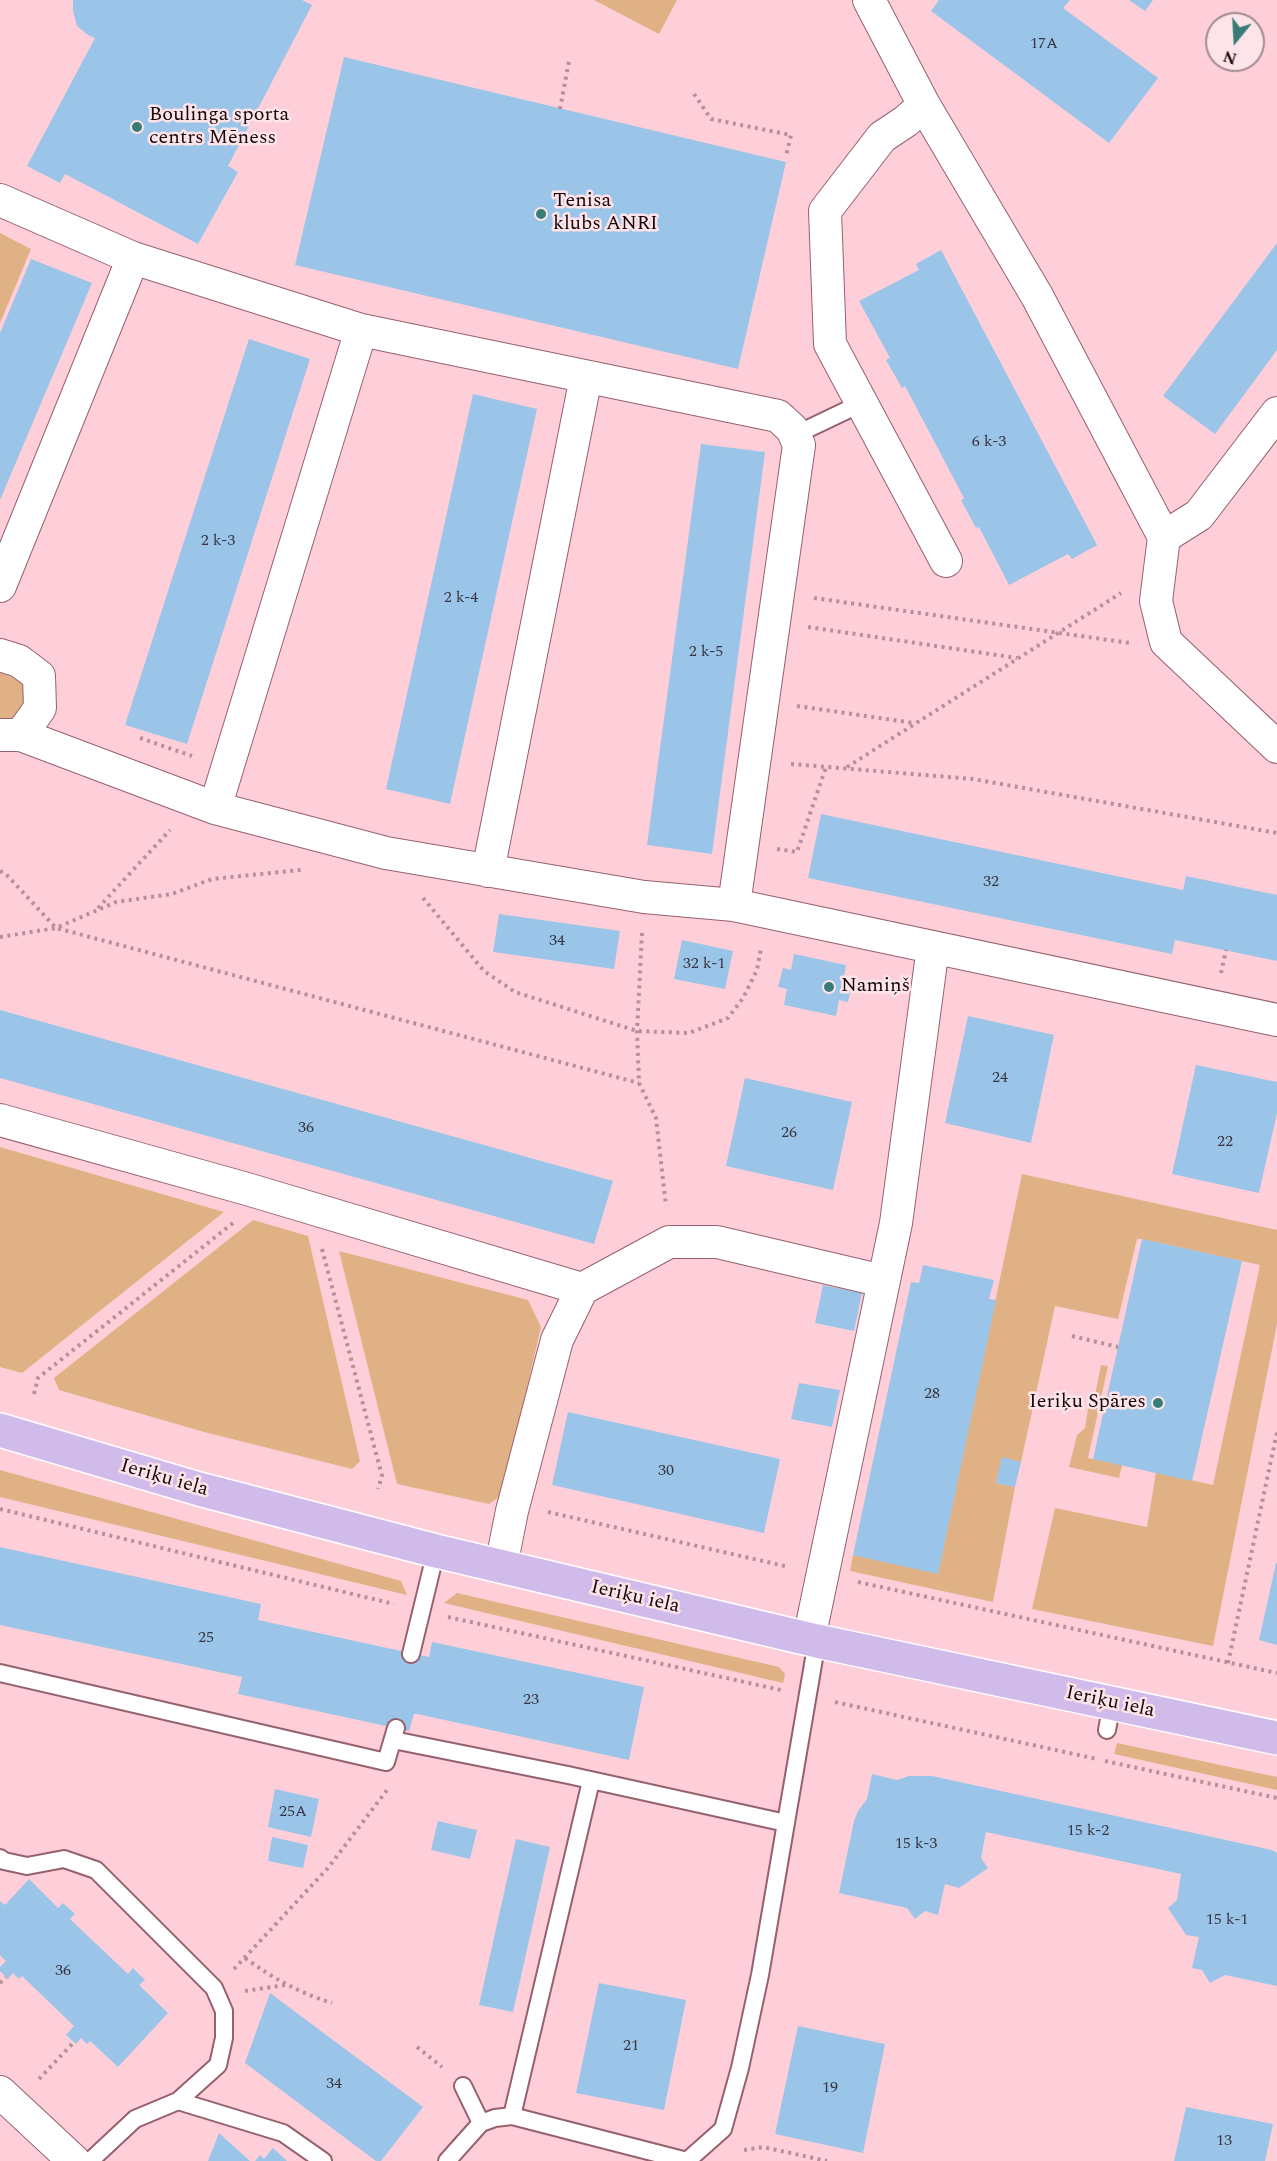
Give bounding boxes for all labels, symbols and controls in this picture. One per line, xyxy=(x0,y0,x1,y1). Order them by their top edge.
north arrow xyxy=(1205,12,1265,72)
house number: 17A xyxy=(1030,35,1058,55)
text: N xyxy=(1220,44,1240,71)
place label: Boulinga sporta centrs Mēness xyxy=(149,104,289,151)
marker: Boulinga sporta centrs Mēness xyxy=(130,120,144,134)
place label: Tenisa klubs ANRI xyxy=(553,190,658,237)
marker: Tenisa klubs ANRI xyxy=(534,207,548,221)
house number: 6 k-3 xyxy=(972,433,1006,453)
house number: 2 k-3 xyxy=(201,532,235,552)
house number: 2 k-4 xyxy=(444,589,478,609)
house number: 2 k-5 xyxy=(689,643,723,663)
house number: 32 xyxy=(983,873,999,893)
house number: 34 xyxy=(549,932,565,952)
house number: 32 k-1 xyxy=(683,955,725,975)
place label: Namiņš xyxy=(841,975,910,999)
marker: Namiņš xyxy=(822,980,836,994)
house number: 24 xyxy=(992,1069,1008,1089)
house number: 36 xyxy=(298,1119,314,1139)
house number: 26 xyxy=(781,1124,797,1144)
house number: 22 xyxy=(1217,1133,1233,1153)
house number: 28 xyxy=(924,1385,940,1405)
place label: Ieriķu Spāres xyxy=(1029,1391,1146,1415)
marker: Ieriķu Spāres xyxy=(1151,1396,1165,1410)
street label: Ieriķu iela xyxy=(117,1455,211,1503)
house number: 30 xyxy=(658,1462,674,1482)
street label: Ieriķu iela xyxy=(588,1576,682,1620)
house number: 25 xyxy=(198,1629,214,1649)
street label: Ieriķu iela xyxy=(1063,1682,1157,1724)
house number: 23 xyxy=(523,1691,539,1711)
house number: 25A xyxy=(279,1803,307,1823)
house number: 15 k-2 xyxy=(1067,1822,1109,1842)
house number: 15 k-3 xyxy=(895,1835,937,1855)
house number: 15 k-1 xyxy=(1206,1911,1248,1931)
house number: 36 xyxy=(55,1962,71,1982)
house number: 21 xyxy=(623,2037,639,2057)
house number: 34 xyxy=(326,2075,342,2095)
house number: 19 xyxy=(822,2079,838,2099)
house number: 13 xyxy=(1216,2132,1232,2152)

